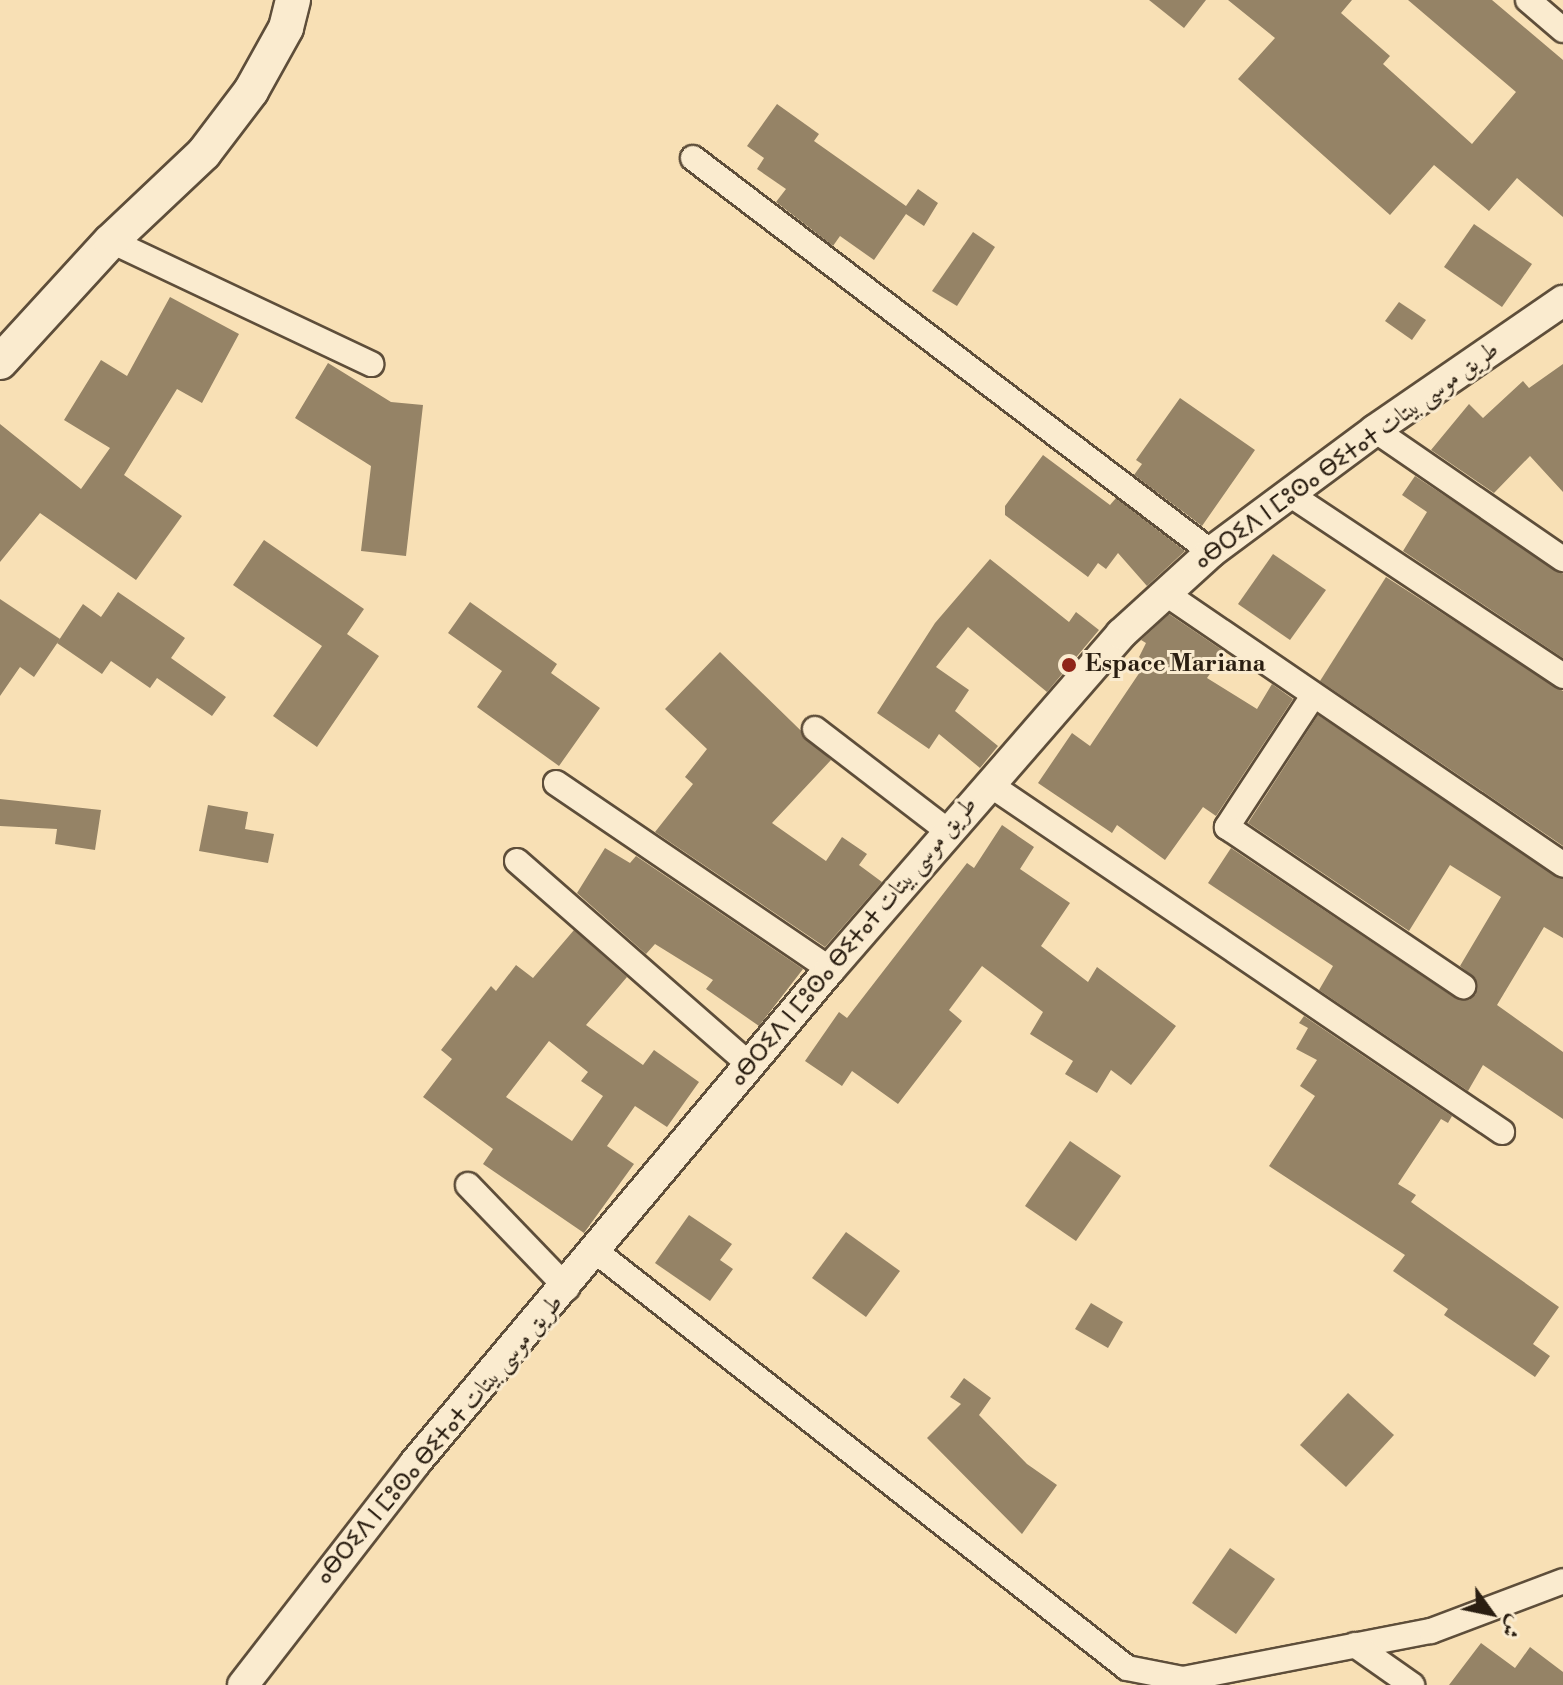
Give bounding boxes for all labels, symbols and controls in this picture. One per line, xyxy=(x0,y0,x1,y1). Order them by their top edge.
street label: ⴰⴱⵔⵉⴷ ⵏ ⵎⵓⵙⴰ ⴱⵉⵜⴰⵜ طريق موسى بيتات xyxy=(1189,336,1505,576)
place label: Espace Mariana xyxy=(1085,651,1266,679)
marker: Espace Mariana xyxy=(1060,656,1078,674)
street label: ⴰⴱⵔⵉⴷ ⵏ ⵎⵓⵙⴰ ⴱⵉⵜⴰⵜ طريق موسى بيتات xyxy=(724,791,984,1093)
street label: ⴰⴱⵔⵉⴷ ⵏ ⵎⵓⵙⴰ ⴱⵉⵜⴰⵜ طريق موسى بيتات xyxy=(310,1289,570,1591)
north arrow xyxy=(1451,1573,1531,1653)
text: ش xyxy=(1494,1610,1529,1643)

